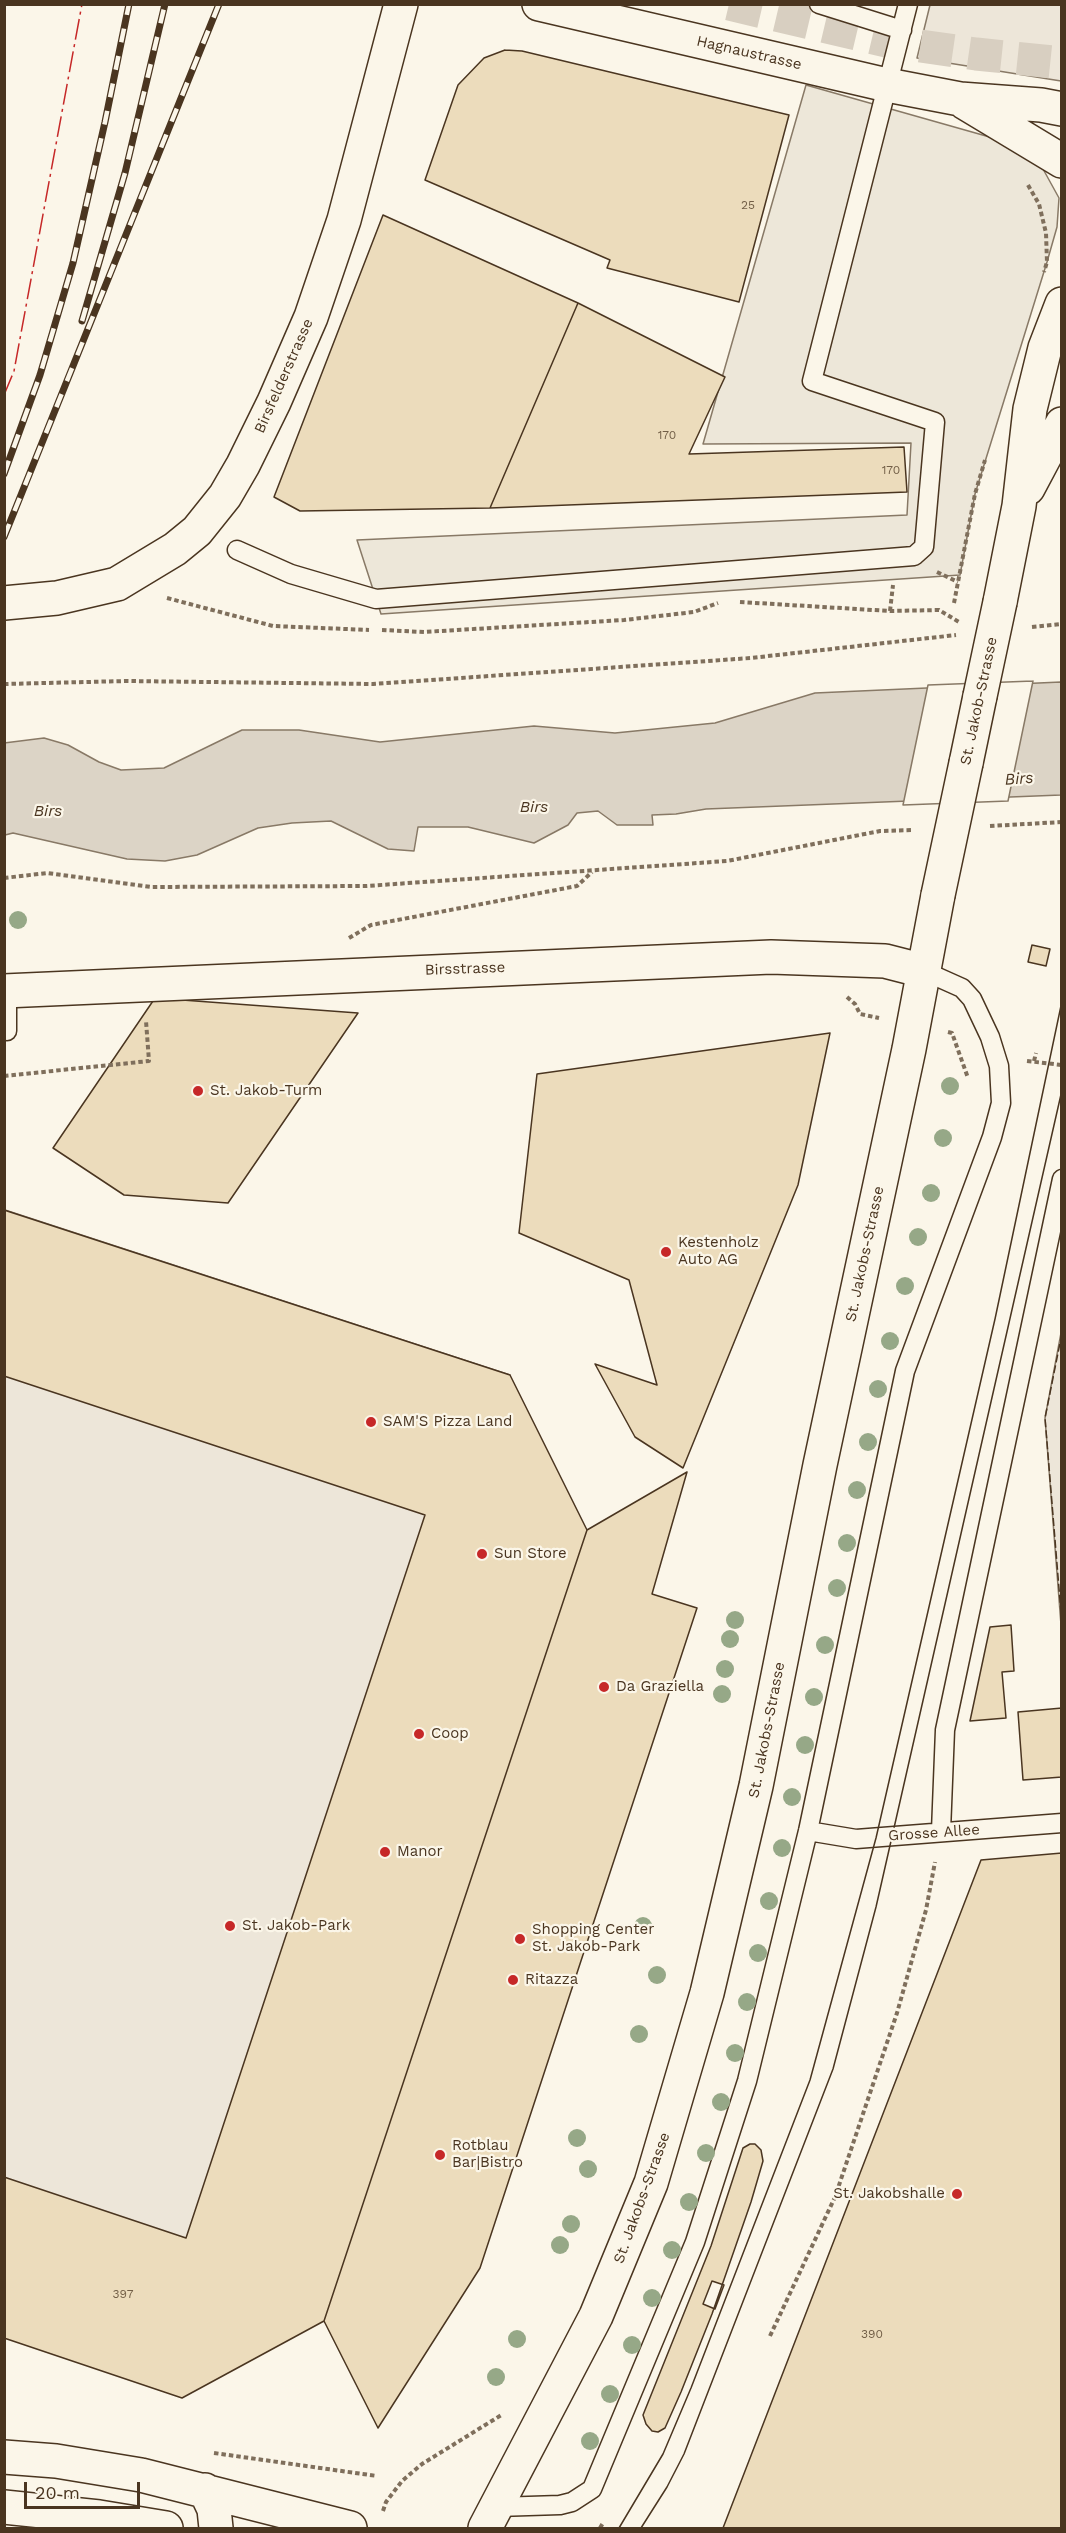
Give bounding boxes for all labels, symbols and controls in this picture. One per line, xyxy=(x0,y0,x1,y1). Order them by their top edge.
street label: Hagnaustrasse xyxy=(695,32,803,74)
house number: 25 xyxy=(741,198,755,212)
street label: Birsfelderstrasse xyxy=(251,316,317,436)
house number: 170 xyxy=(658,428,676,442)
house number: 170 xyxy=(882,463,900,477)
street label: St. Jakob-Strasse xyxy=(957,635,1001,767)
water label: Birs xyxy=(1004,768,1034,790)
water label: Birs xyxy=(520,797,548,817)
water label: Birs xyxy=(34,801,62,821)
street label: Birsstrasse xyxy=(424,959,506,979)
place label: St. Jakob-Turm xyxy=(210,1082,322,1100)
marker: St. Jakob-Turm xyxy=(191,1084,205,1098)
street label: St. Jakobs-Strasse xyxy=(842,1184,888,1324)
place label: Kestenholz Auto AG xyxy=(678,1234,759,1269)
marker: Kestenholz Auto AG xyxy=(659,1245,673,1259)
place label: SAM'S Pizza Land xyxy=(383,1413,512,1431)
marker: SAM'S Pizza Land xyxy=(364,1415,378,1429)
place label: Sun Store xyxy=(494,1545,567,1563)
marker: Sun Store xyxy=(475,1547,489,1561)
street label: St. Jakobs-Strasse xyxy=(745,1660,789,1800)
place label: Da Graziella xyxy=(616,1678,704,1696)
marker: Da Graziella xyxy=(597,1680,611,1694)
place label: Coop xyxy=(431,1725,469,1743)
marker: Coop xyxy=(412,1727,426,1741)
street label: Grosse Allee xyxy=(888,1821,980,1845)
place label: Manor xyxy=(397,1843,443,1861)
marker: Manor xyxy=(378,1845,392,1859)
place label: St. Jakob-Park xyxy=(242,1917,350,1935)
marker: St. Jakob-Park xyxy=(223,1919,237,1933)
place label: Shopping Center St. Jakob-Park xyxy=(532,1921,654,1956)
marker: Shopping Center St. Jakob-Park xyxy=(513,1932,527,1946)
place label: Ritazza xyxy=(525,1971,578,1989)
marker: Ritazza xyxy=(506,1973,520,1987)
street label: St. Jakobs-Strasse xyxy=(610,2130,674,2266)
place label: Rotblau Bar|Bistro xyxy=(452,2137,523,2172)
marker: Rotblau Bar|Bistro xyxy=(433,2148,447,2162)
place label: St. Jakobshalle xyxy=(833,2185,945,2203)
marker: St. Jakobshalle xyxy=(950,2187,964,2201)
house number: 397 xyxy=(113,2287,133,2301)
house number: 390 xyxy=(861,2327,883,2341)
scale bar xyxy=(27,2470,142,2508)
text: 20 m xyxy=(35,2482,80,2503)

